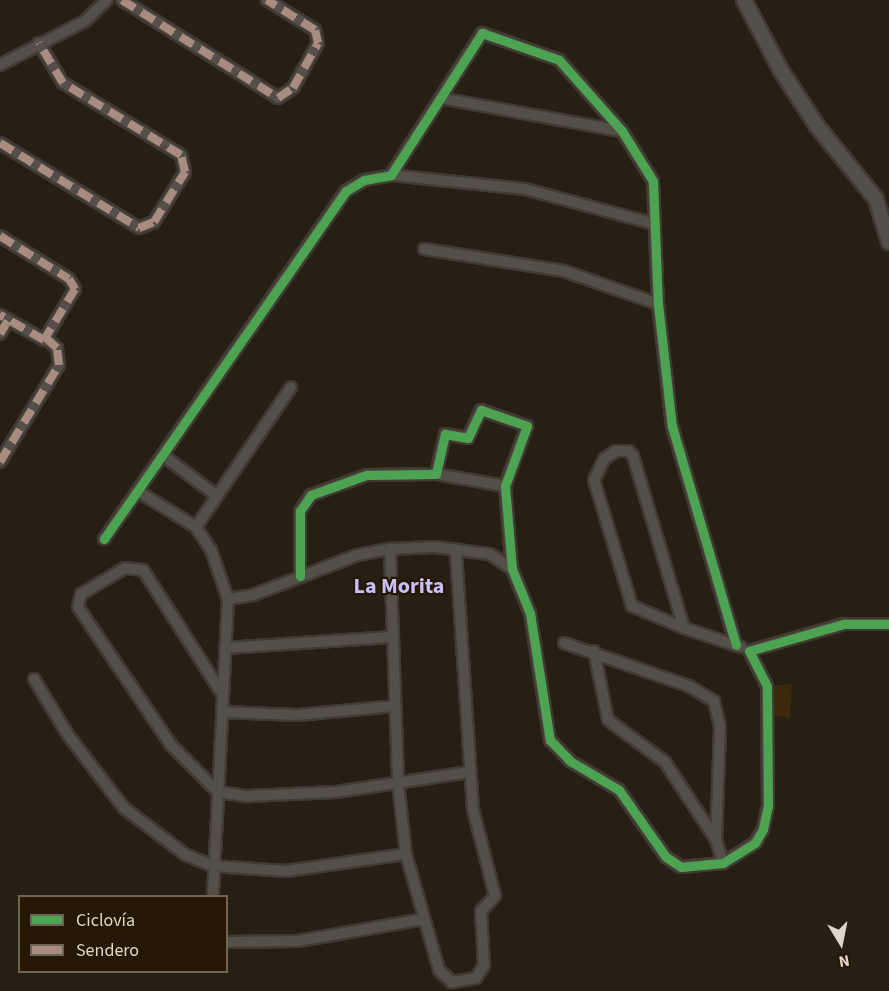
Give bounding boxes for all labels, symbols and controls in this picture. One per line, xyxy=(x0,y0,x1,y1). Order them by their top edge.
district label: La Morita xyxy=(354,574,444,600)
legend xyxy=(18,895,228,973)
text: Ciclovía xyxy=(76,908,135,933)
north arrow xyxy=(811,913,871,973)
text: Sendero xyxy=(76,938,139,963)
text: N xyxy=(837,949,851,972)

